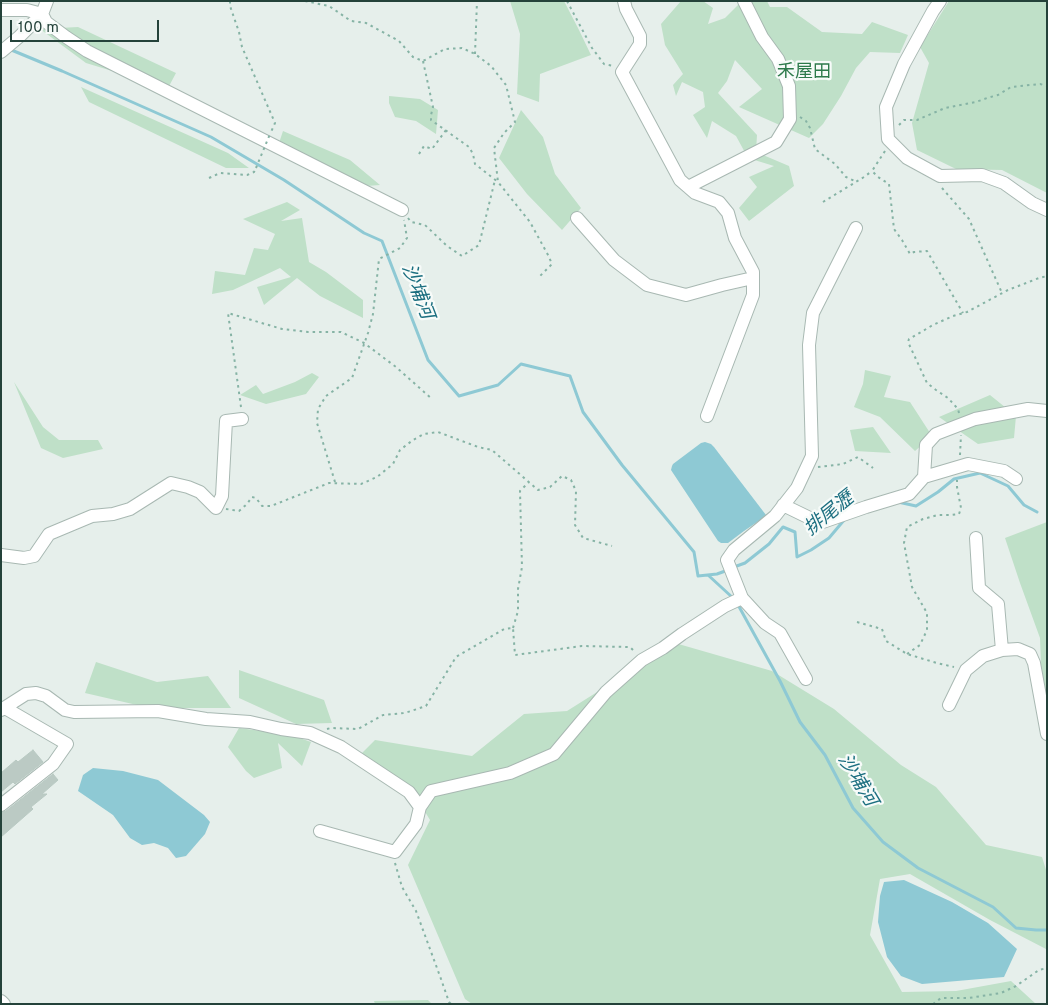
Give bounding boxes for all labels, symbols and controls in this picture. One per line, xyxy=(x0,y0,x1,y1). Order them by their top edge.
scale bar xyxy=(12,10,161,42)
text: 100 m xyxy=(18,19,59,38)
park label: 禾屋田 xyxy=(777,62,831,84)
water label: 沙埔河 xyxy=(395,261,437,323)
water label: 排尾瀝 xyxy=(801,488,859,542)
water label: 沙埔河 xyxy=(832,751,880,811)

